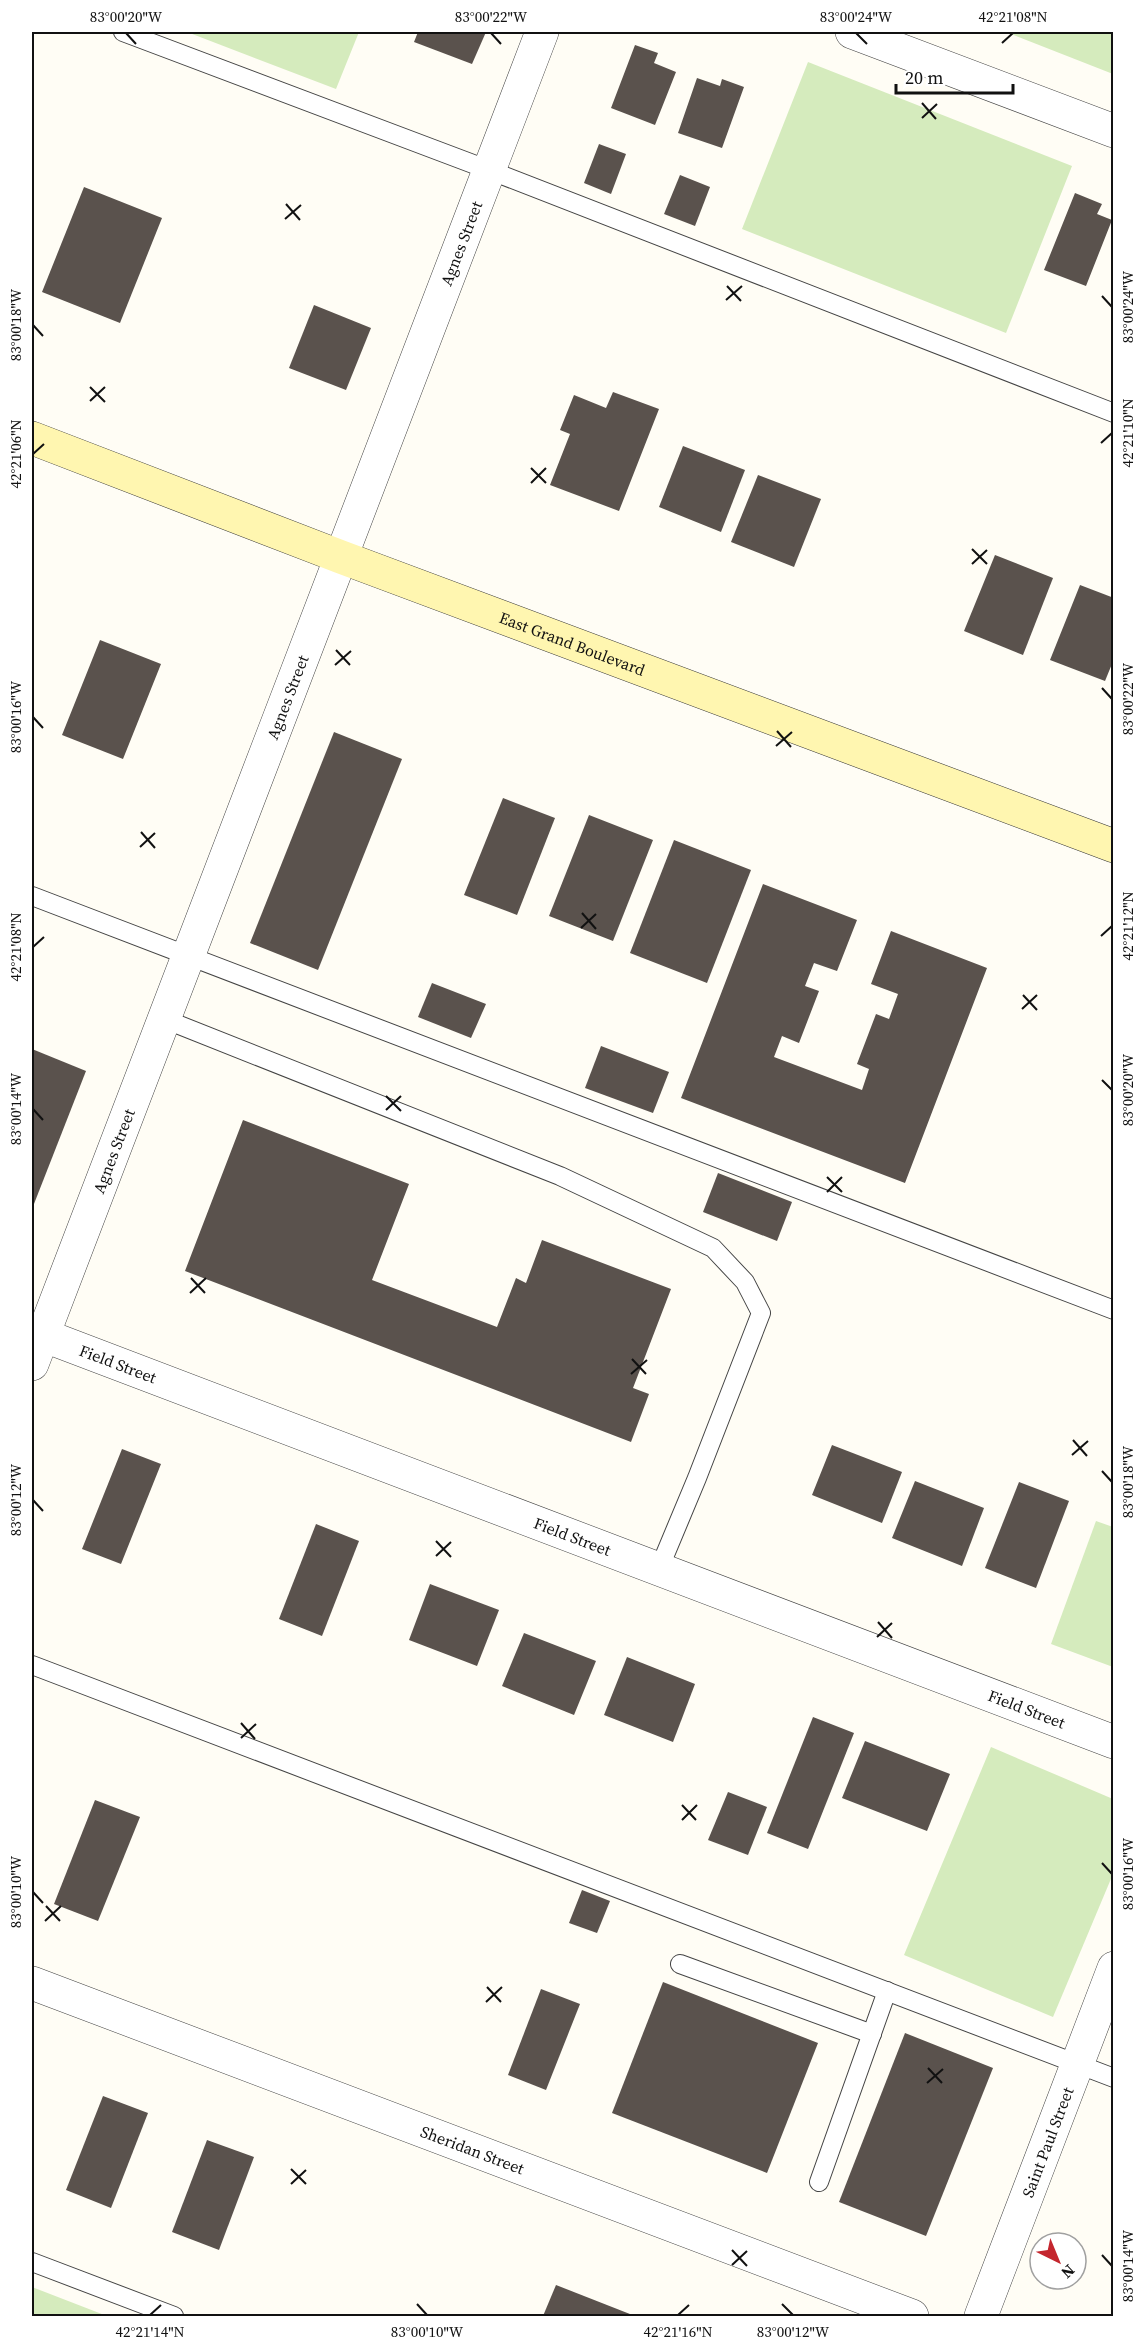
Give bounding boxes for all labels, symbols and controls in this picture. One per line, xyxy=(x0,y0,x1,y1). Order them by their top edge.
text: 83°00'20"W xyxy=(90,6,163,27)
text: 83°00'22"W xyxy=(455,6,528,27)
text: 83°00'24"W xyxy=(820,6,893,27)
text: 42°21'08"N xyxy=(978,6,1048,27)
scale bar xyxy=(896,57,1013,95)
text: 20 m xyxy=(905,65,943,90)
street label: Agnes Street xyxy=(435,197,488,289)
text: 83°00'24"W xyxy=(1117,270,1138,343)
text: 83°00'18"W xyxy=(5,288,26,361)
text: 42°21'10"N xyxy=(1117,398,1138,468)
text: 42°21'06"N xyxy=(5,419,26,489)
street label: East Grand Boulevard xyxy=(496,606,648,681)
street label: Agnes Street xyxy=(261,651,314,743)
text: 83°00'22"W xyxy=(1117,662,1138,735)
text: 83°00'16"W xyxy=(5,680,26,753)
text: 42°21'12"N xyxy=(1117,891,1138,961)
text: 42°21'08"N xyxy=(5,912,26,982)
text: 83°00'20"W xyxy=(1117,1053,1138,1126)
text: 83°00'14"W xyxy=(5,1072,26,1145)
street label: Agnes Street xyxy=(87,1105,140,1197)
street label: Field Street xyxy=(76,1339,160,1389)
text: 83°00'18"W xyxy=(1117,1445,1138,1518)
text: 83°00'12"W xyxy=(5,1463,26,1536)
street label: Field Street xyxy=(531,1512,615,1561)
street label: Field Street xyxy=(985,1684,1069,1734)
text: 83°00'16"W xyxy=(1117,1837,1138,1910)
text: 83°00'10"W xyxy=(5,1855,26,1928)
street label: Saint Paul Street xyxy=(1016,2083,1079,2201)
street label: Sheridan Street xyxy=(418,2120,528,2180)
text: 83°00'14"W xyxy=(1117,2229,1138,2302)
north arrow xyxy=(1028,2231,1088,2291)
text: N xyxy=(1056,2260,1080,2284)
text: 42°21'14"N xyxy=(115,2321,185,2342)
text: 83°00'10"W xyxy=(391,2321,464,2342)
text: 42°21'16"N xyxy=(643,2321,713,2342)
text: 83°00'12"W xyxy=(757,2321,830,2342)

